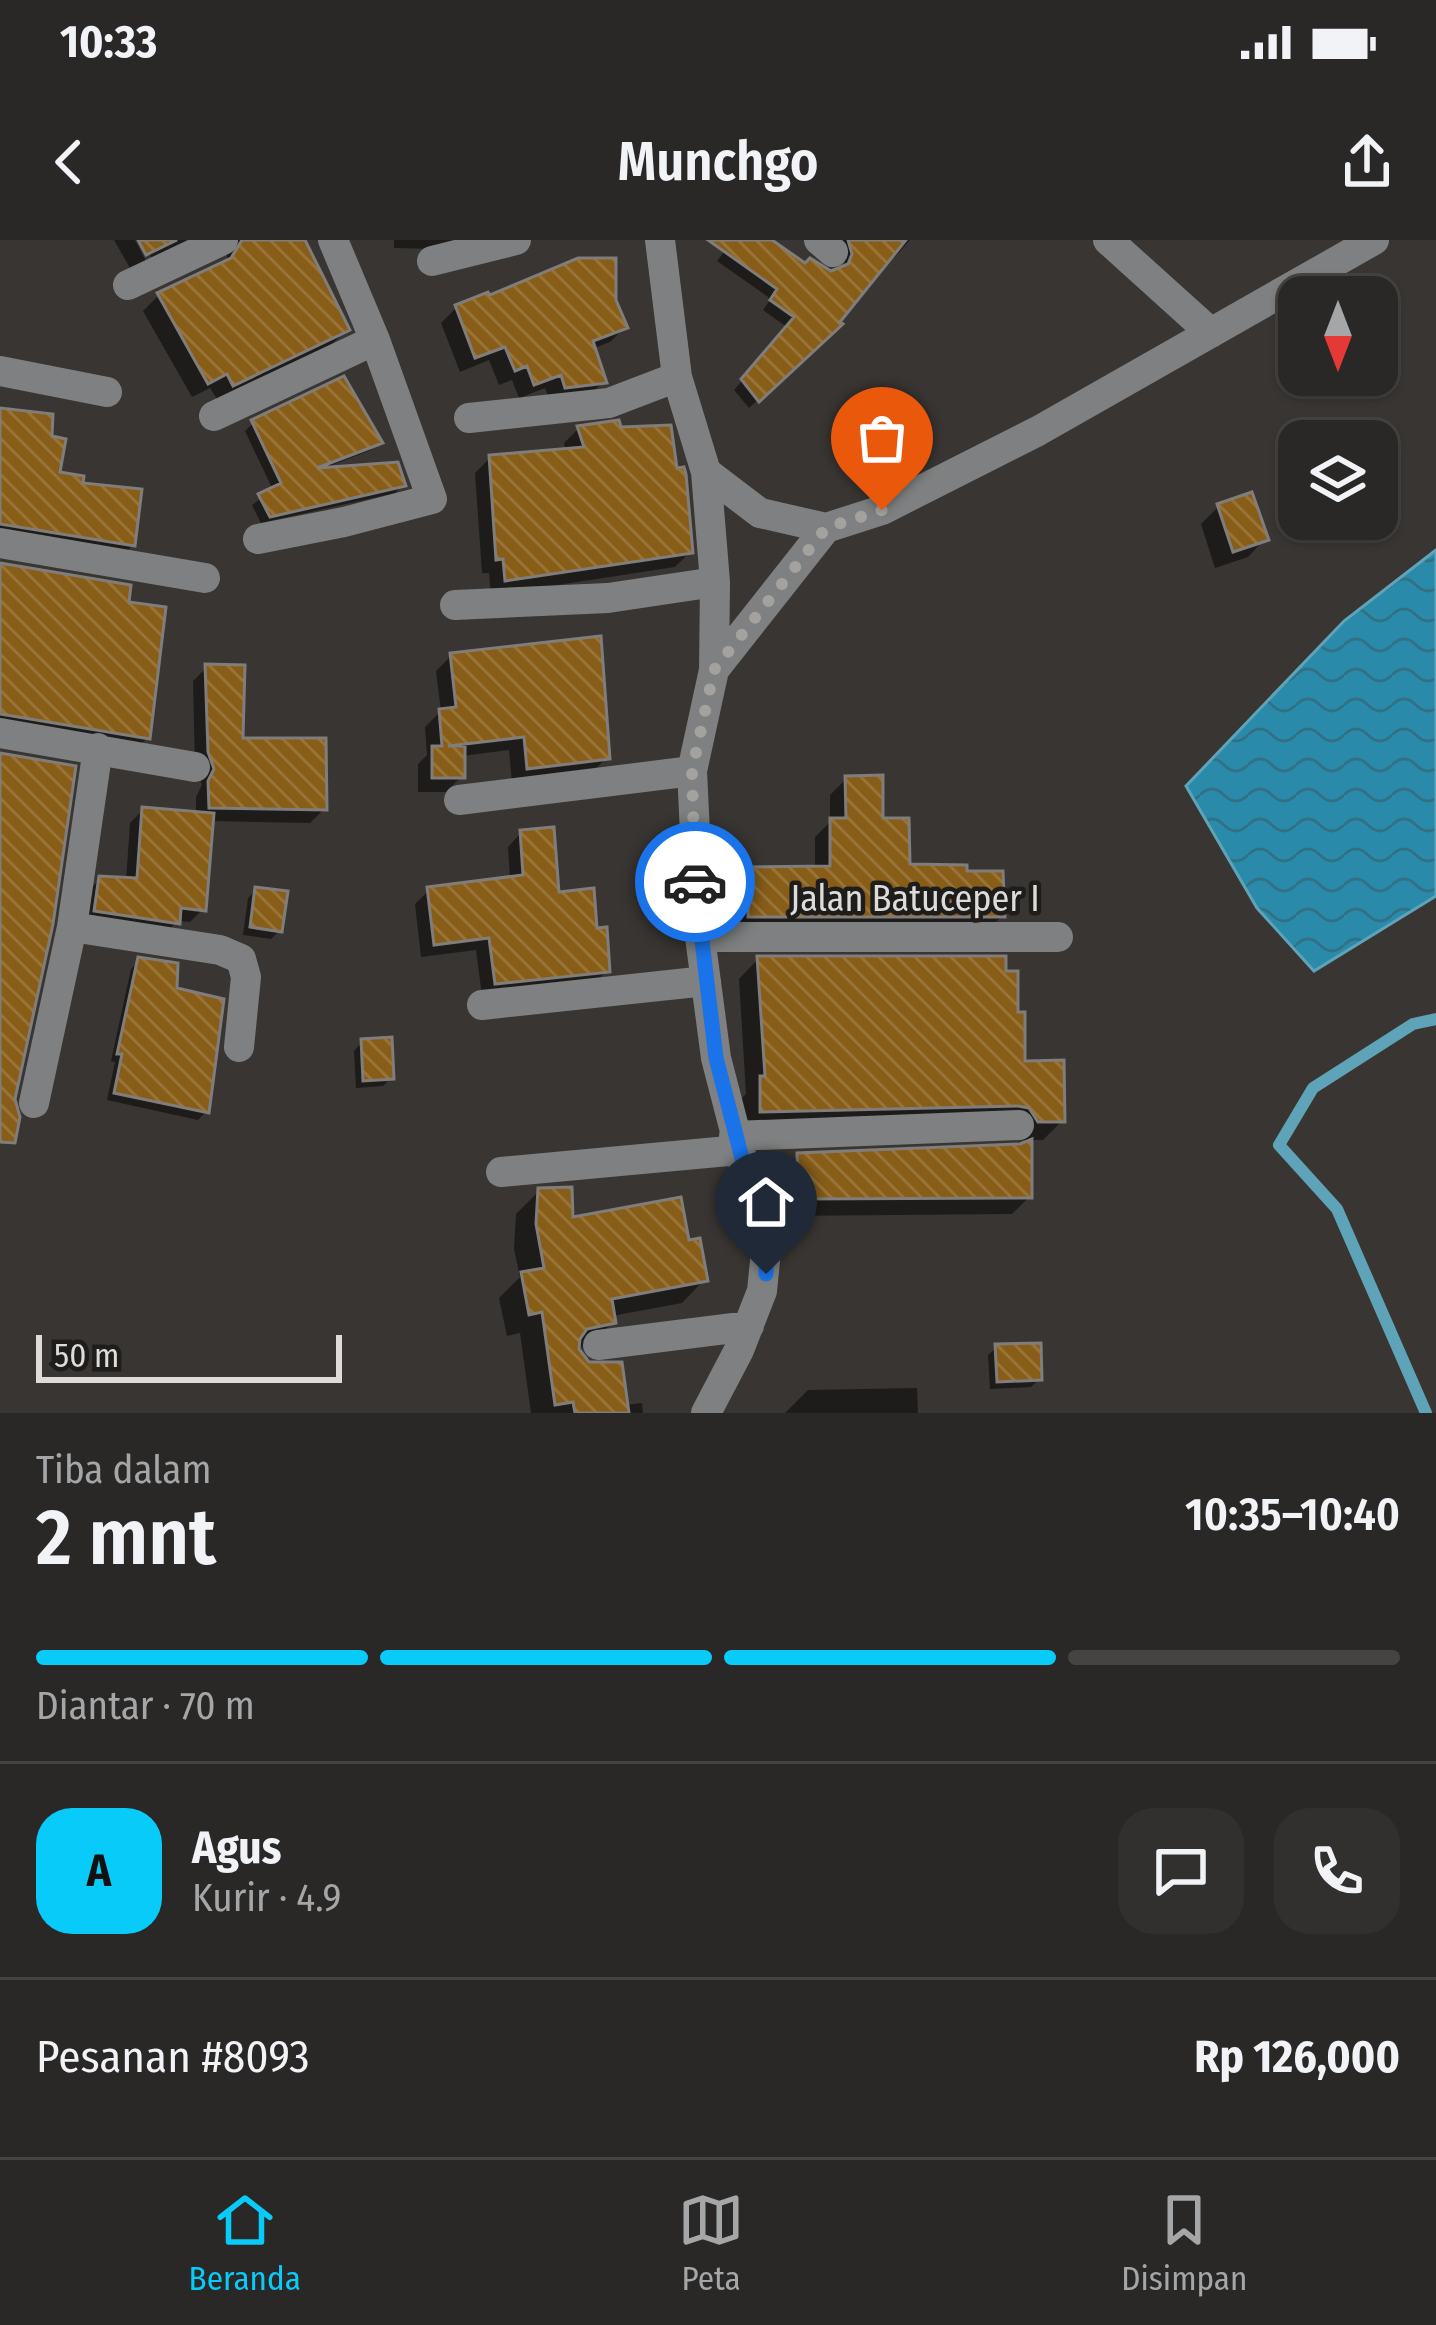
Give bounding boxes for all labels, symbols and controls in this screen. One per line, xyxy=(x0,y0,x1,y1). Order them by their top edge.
text: 10:33 xyxy=(60,15,157,69)
icon: back xyxy=(36,129,102,195)
icon: share xyxy=(1334,129,1400,195)
text: Munchgo xyxy=(617,130,819,194)
north arrow xyxy=(1278,276,1398,396)
map controls xyxy=(1278,276,1398,540)
pin xyxy=(831,387,933,510)
icon: bag xyxy=(849,405,915,471)
button: layers xyxy=(1278,420,1398,540)
courier xyxy=(635,822,755,942)
icon: car xyxy=(662,849,728,915)
street label: Jalan Batuceper I xyxy=(790,877,1040,921)
pin xyxy=(715,1151,817,1274)
icon: home xyxy=(733,1169,799,1235)
scale bar xyxy=(36,1329,342,1382)
text: 50 m xyxy=(54,1336,119,1376)
text: Tiba dalam xyxy=(36,1447,211,1493)
text: 10:35–10:40 xyxy=(1185,1488,1400,1542)
text: 2 mnt xyxy=(36,1491,216,1585)
text: Diantar · 70 m xyxy=(36,1683,255,1729)
button: chat xyxy=(1118,1808,1244,1934)
button: phone xyxy=(1274,1808,1400,1934)
text: Agus xyxy=(192,1821,281,1875)
text: A xyxy=(87,1844,111,1898)
text: Kurir · 4.9 xyxy=(192,1875,341,1921)
text: Pesanan #8093 xyxy=(36,2030,310,2084)
text: Rp 126,000 xyxy=(1194,2030,1400,2084)
tab: Beranda xyxy=(189,2187,301,2299)
tab: Peta xyxy=(678,2187,744,2299)
tab: Disimpan xyxy=(1121,2187,1247,2299)

